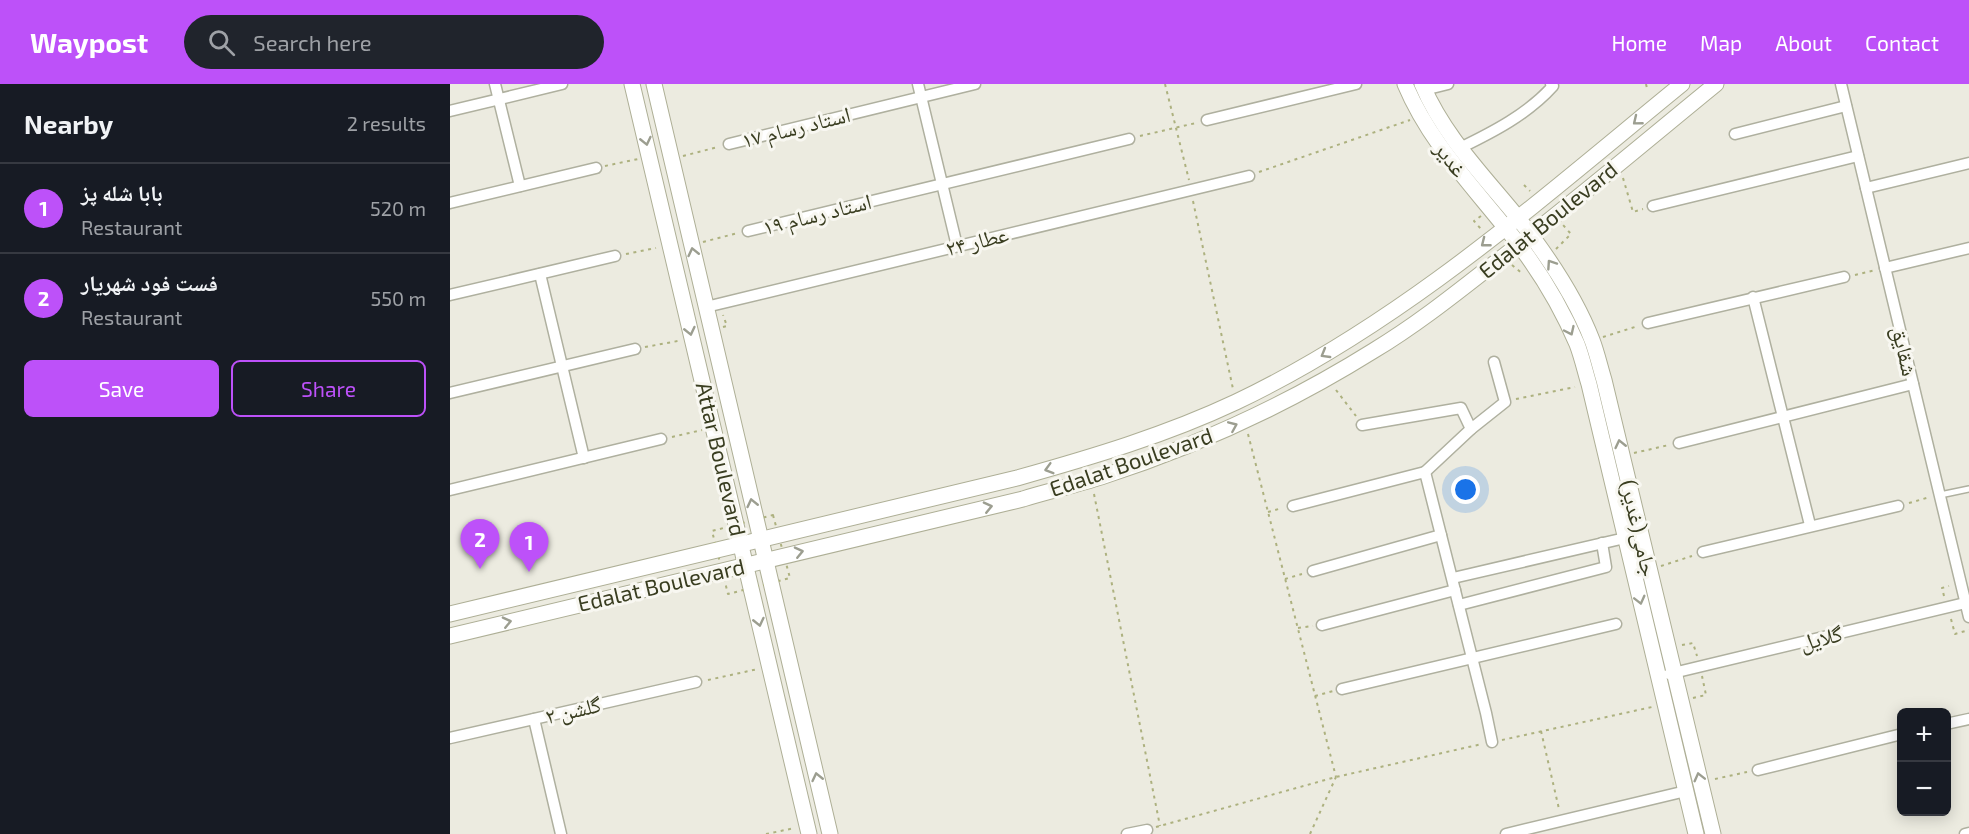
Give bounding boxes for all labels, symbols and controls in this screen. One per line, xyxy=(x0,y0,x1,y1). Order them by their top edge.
search box xyxy=(184,15,604,69)
text: Waypost xyxy=(30,25,148,59)
icon: search xyxy=(205,26,238,59)
text: Search here xyxy=(253,29,372,55)
text: Home xyxy=(1611,30,1667,55)
text: Map xyxy=(1700,30,1742,55)
text: About xyxy=(1775,30,1832,55)
text: Contact xyxy=(1865,30,1939,55)
street label: استاد رسام ۱۷ xyxy=(739,100,854,155)
text: Nearby xyxy=(24,108,113,139)
text: 2 results xyxy=(347,111,426,135)
one-way arrow xyxy=(1633,114,1644,125)
street label: غدیر xyxy=(1429,135,1474,182)
one-way arrow xyxy=(638,136,651,146)
street label: Edalat Boulevard xyxy=(1473,155,1622,283)
text: بابا شله پز xyxy=(81,179,163,205)
street label: استاد رسام ۱۹ xyxy=(760,187,875,242)
text: 1 xyxy=(39,196,48,220)
text: 520 m xyxy=(370,196,426,220)
text: Restaurant xyxy=(81,215,182,239)
street label: عطار ۲۴ xyxy=(943,220,1011,260)
one-way arrow xyxy=(1481,236,1492,247)
one-way arrow xyxy=(688,247,701,257)
one-way arrow xyxy=(1547,259,1558,270)
text: فست فود شهریار xyxy=(81,269,218,295)
text: 2 xyxy=(38,286,49,310)
text: 550 m xyxy=(371,286,426,310)
text: Restaurant xyxy=(81,305,182,329)
street label: شقایق xyxy=(1886,323,1924,379)
one-way arrow xyxy=(1563,324,1575,335)
one-way arrow xyxy=(683,326,696,336)
one-way arrow xyxy=(1321,347,1331,359)
button: Save xyxy=(24,360,219,417)
button: Share xyxy=(231,360,426,417)
street label: Attar Boulevard xyxy=(692,379,752,538)
street label: Edalat Boulevard xyxy=(1046,421,1216,501)
one-way arrow xyxy=(1227,421,1238,433)
one-way arrow xyxy=(1614,440,1627,450)
one-way arrow xyxy=(1044,462,1055,474)
your location xyxy=(1451,475,1480,504)
street label: جامی(غدیر) xyxy=(1614,477,1664,579)
one-way arrow xyxy=(747,498,760,508)
one-way arrow xyxy=(983,501,993,514)
pin: 2 xyxy=(460,520,500,569)
pin: 1 xyxy=(510,522,548,572)
one-way arrow xyxy=(793,547,803,560)
street label: Edalat Boulevard xyxy=(575,552,747,616)
one-way arrow xyxy=(1633,595,1646,605)
one-way arrow xyxy=(502,617,512,630)
one-way arrow xyxy=(751,617,764,627)
street label: گلایل xyxy=(1797,619,1845,657)
street label: گلشن ۲ xyxy=(542,690,604,730)
map controls xyxy=(1897,708,1951,816)
button: + xyxy=(1897,708,1951,762)
button: − xyxy=(1897,762,1951,816)
one-way arrow xyxy=(811,772,824,782)
one-way arrow xyxy=(1693,772,1706,782)

